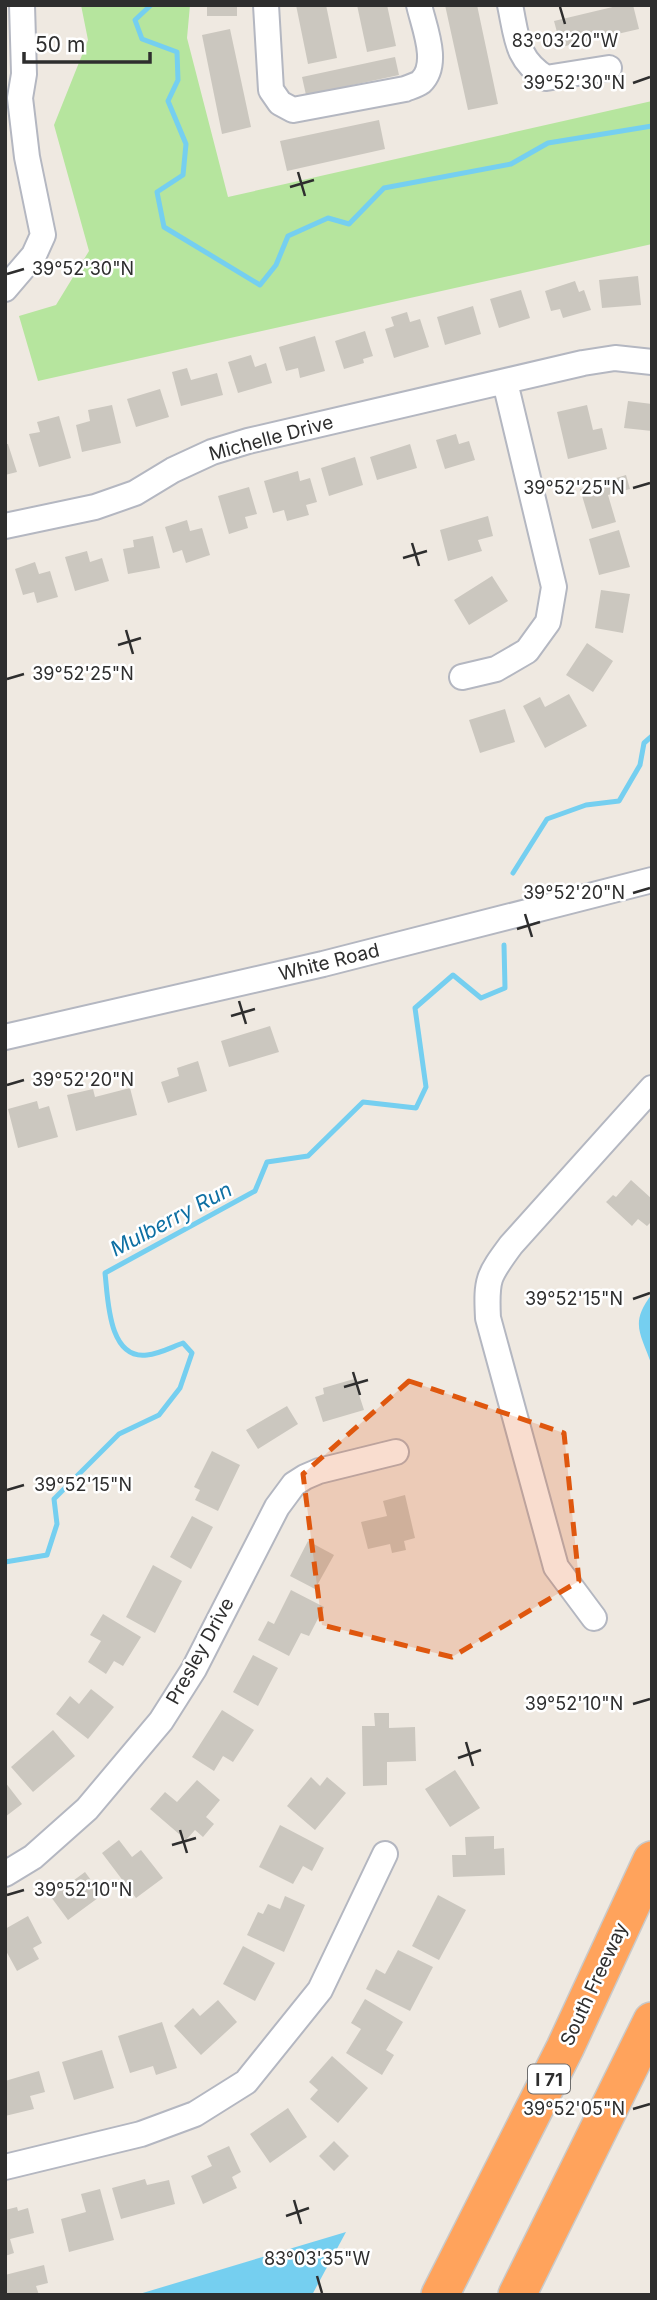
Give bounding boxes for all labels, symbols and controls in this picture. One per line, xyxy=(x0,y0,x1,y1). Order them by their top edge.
scale bar xyxy=(24,21,150,65)
text: 83°03'20"W xyxy=(512,30,619,51)
text: 50 m xyxy=(35,32,85,57)
text: 39°52'30"N xyxy=(523,72,625,93)
text: 39°52'30"N xyxy=(32,258,134,279)
street label: Michelle Drive xyxy=(206,410,336,466)
text: 39°52'25"N xyxy=(523,477,625,498)
text: 39°52'25"N xyxy=(32,663,134,684)
text: 39°52'20"N xyxy=(523,882,625,903)
street label: White Road xyxy=(276,938,382,986)
text: 39°52'20"N xyxy=(32,1069,134,1090)
water label: Mulberry Run xyxy=(106,1177,236,1261)
text: 39°52'15"N xyxy=(525,1288,623,1309)
text: 39°52'15"N xyxy=(34,1474,132,1495)
street label: Presley Drive xyxy=(161,1594,239,1708)
text: 39°52'10"N xyxy=(525,1693,623,1714)
text: 39°52'10"N xyxy=(34,1879,132,1900)
street label: South Freeway xyxy=(555,1918,633,2049)
road number: I 71 xyxy=(528,2064,570,2094)
text: 39°52'05"N xyxy=(523,2098,625,2119)
text: 83°03'35"W xyxy=(264,2248,370,2269)

